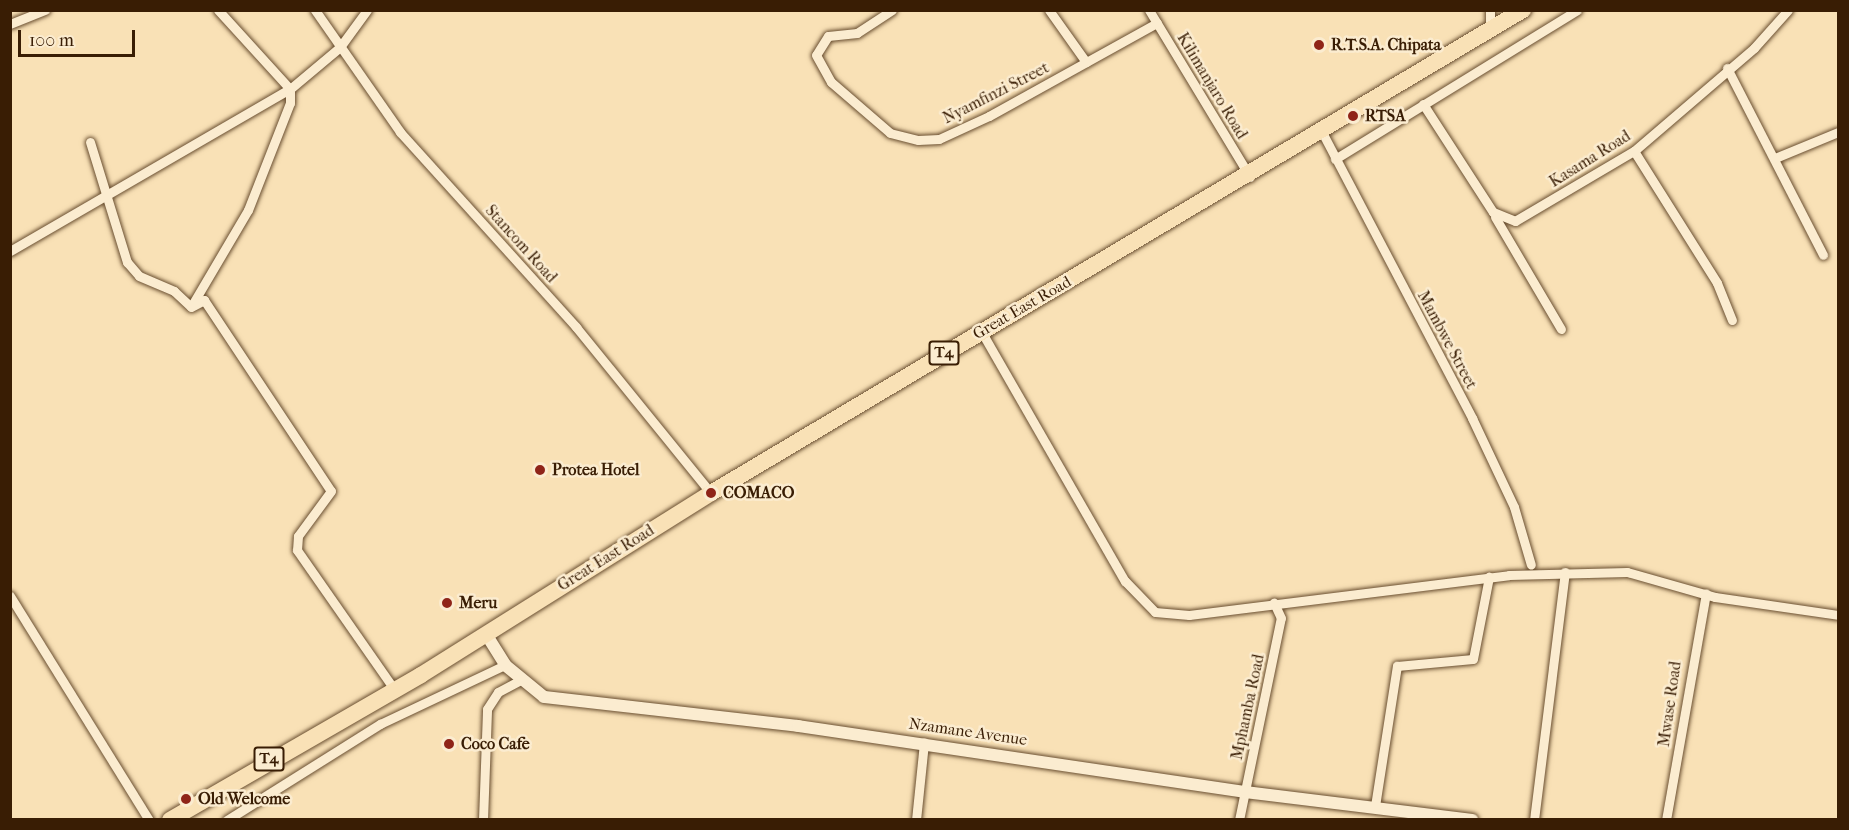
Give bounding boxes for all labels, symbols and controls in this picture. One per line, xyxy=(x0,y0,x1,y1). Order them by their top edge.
scale bar xyxy=(21,18,138,56)
street label: Kilimanjaro Road xyxy=(1173,29,1251,143)
text: 100 m xyxy=(29,30,74,51)
place label: R.T.S.A. Chipata xyxy=(1331,35,1441,55)
marker: R.T.S.A. Chipata xyxy=(1312,38,1326,52)
street label: Nyamfinzi Street xyxy=(940,58,1052,128)
place label: RTSA xyxy=(1365,106,1406,126)
marker: RTSA xyxy=(1346,109,1360,123)
street label: Kasama Road xyxy=(1546,126,1634,192)
street label: Stancom Road xyxy=(481,201,561,287)
street label: Great East Road xyxy=(969,272,1075,344)
street label: Mambwe Street xyxy=(1413,288,1481,392)
road number: T4 xyxy=(928,341,960,365)
place label: Protea Hotel xyxy=(552,460,639,480)
marker: Protea Hotel xyxy=(533,463,547,477)
place label: COMACO xyxy=(723,483,794,503)
marker: COMACO xyxy=(704,486,718,500)
street label: Great East Road xyxy=(554,521,658,595)
place label: Meru xyxy=(459,593,497,613)
marker: Meru xyxy=(440,596,454,610)
street label: Mphamba Road xyxy=(1227,652,1269,762)
street label: Mwase Road xyxy=(1654,660,1686,748)
street label: Nzamane Avenue xyxy=(908,714,1028,750)
place label: Coco Cafe xyxy=(461,734,530,754)
marker: Coco Cafe xyxy=(442,737,456,751)
road number: T4 xyxy=(252,747,286,771)
place label: Old Welcome xyxy=(198,789,290,809)
marker: Old Welcome xyxy=(179,792,193,806)

